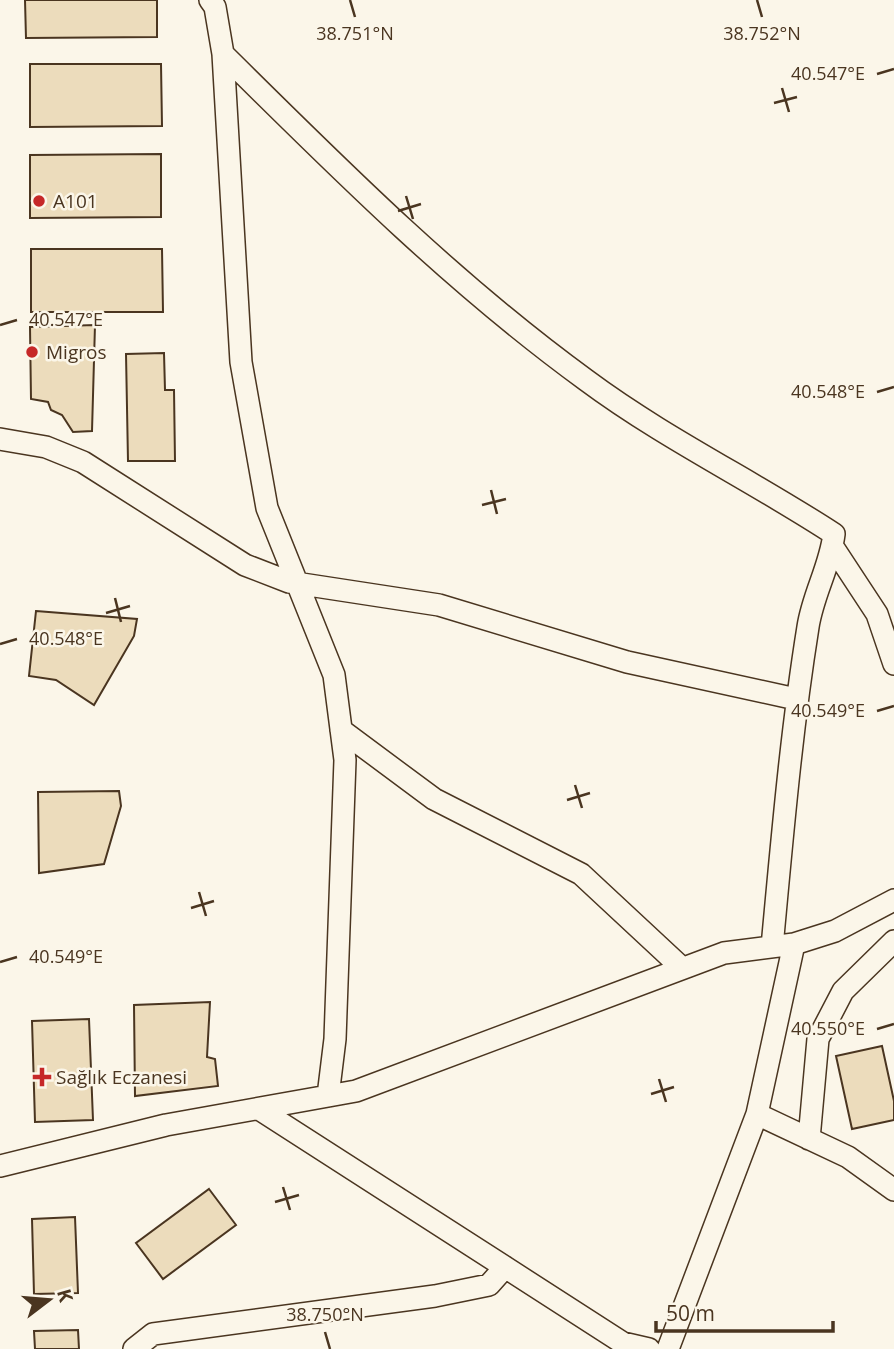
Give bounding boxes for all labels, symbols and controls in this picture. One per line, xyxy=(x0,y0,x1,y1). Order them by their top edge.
text: 38.751°N xyxy=(316,21,394,45)
text: 38.752°N xyxy=(723,21,801,45)
text: 40.547°E xyxy=(791,61,865,85)
place label: A101 xyxy=(53,188,98,214)
marker: A101 xyxy=(31,193,47,209)
text: 40.547°E xyxy=(29,307,103,331)
place label: Migros xyxy=(46,339,106,365)
marker: Migros xyxy=(24,344,40,360)
text: 40.548°E xyxy=(791,379,865,403)
text: 40.548°E xyxy=(29,626,103,650)
text: 40.549°E xyxy=(791,698,865,722)
text: 40.549°E xyxy=(29,944,103,968)
text: 40.550°E xyxy=(791,1016,865,1040)
place label: Sağlık Eczanesi xyxy=(56,1064,187,1090)
marker: Sağlık Eczanesi xyxy=(34,1069,50,1085)
north arrow xyxy=(14,1265,84,1335)
text: K xyxy=(51,1286,80,1305)
scale bar xyxy=(656,1290,833,1334)
text: 50 m xyxy=(666,1299,715,1327)
text: 38.750°N xyxy=(286,1302,364,1326)

